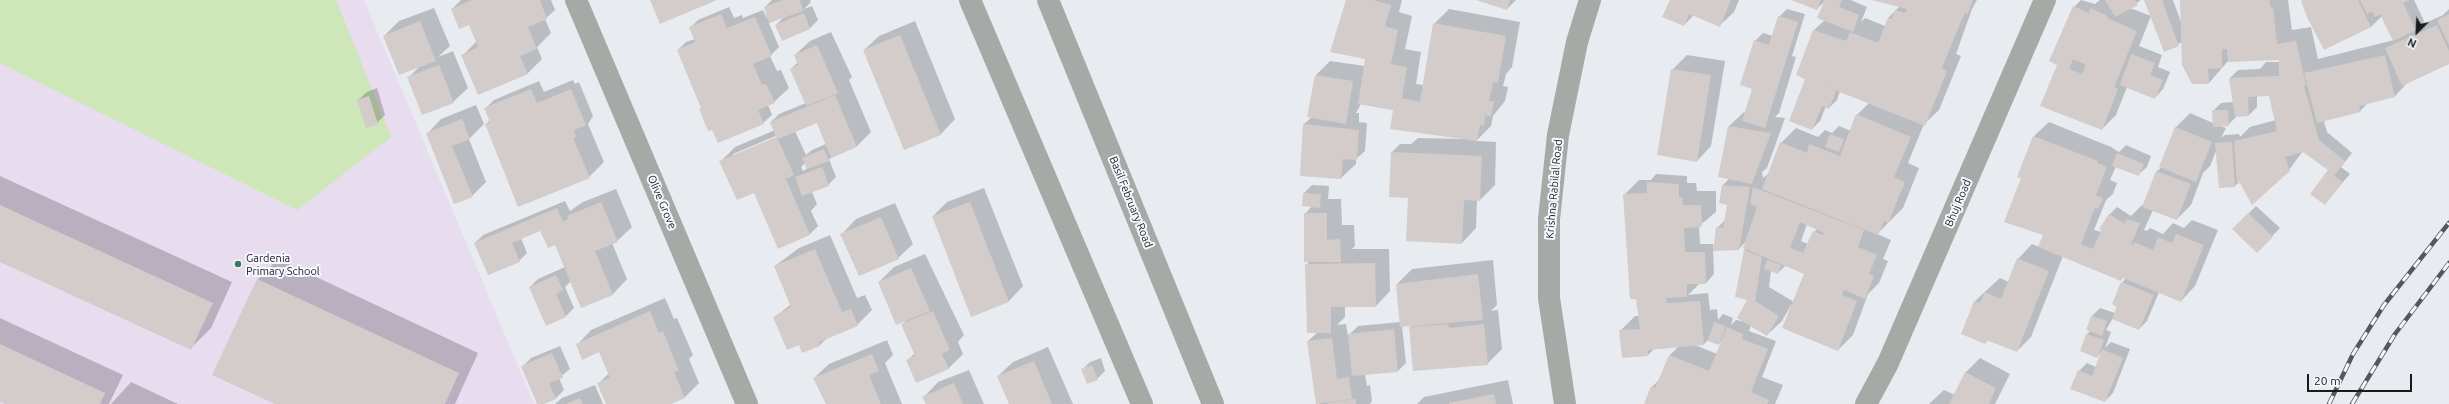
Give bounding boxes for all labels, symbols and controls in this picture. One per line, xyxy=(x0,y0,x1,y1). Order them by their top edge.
north arrow xyxy=(2397,12,2437,52)
text: N xyxy=(2406,36,2418,50)
street label: Krishna Rabilal Road xyxy=(1543,139,1565,239)
street label: Basil February Road xyxy=(1107,154,1155,250)
street label: Olive Grove xyxy=(645,173,679,231)
street label: Bhuj Road xyxy=(1942,177,1974,229)
place label: Gardenia Primary School xyxy=(246,251,320,277)
marker: Gardenia Primary School xyxy=(233,259,243,269)
scale bar xyxy=(2309,366,2414,392)
text: 20 m xyxy=(2314,374,2341,387)

